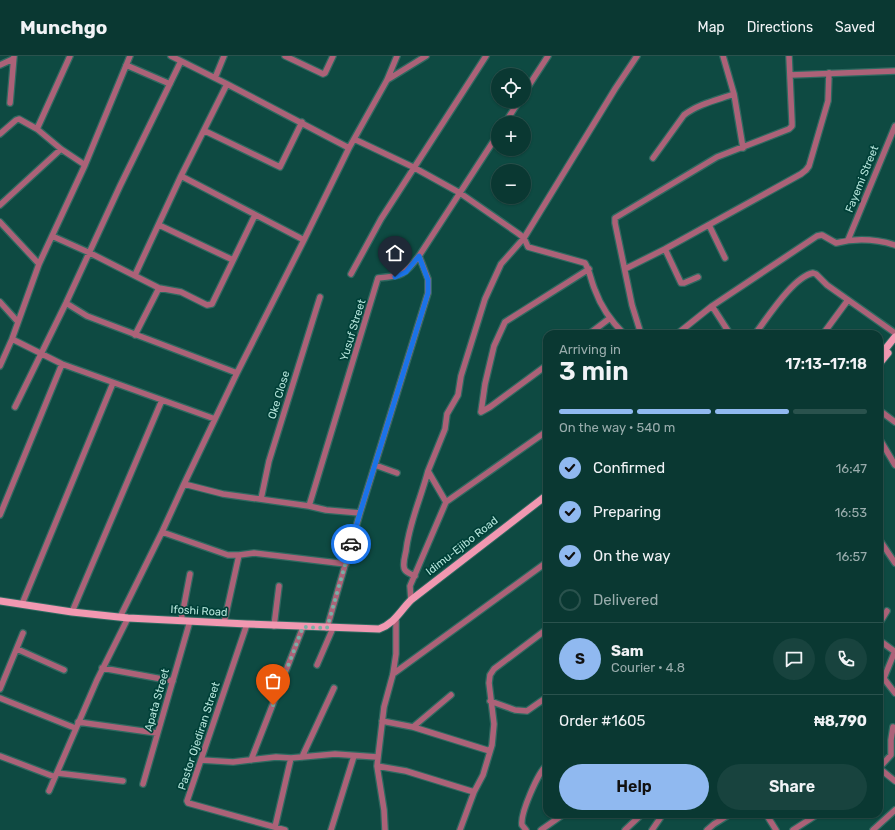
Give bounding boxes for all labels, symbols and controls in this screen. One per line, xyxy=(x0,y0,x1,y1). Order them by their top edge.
text: Munchgo xyxy=(20,16,107,39)
text: Map xyxy=(698,19,725,36)
text: Directions xyxy=(747,19,813,36)
text: Saved xyxy=(835,19,875,36)
map controls xyxy=(491,68,531,204)
button: locate xyxy=(491,68,531,108)
button: + xyxy=(491,116,531,156)
street label: Fayemi Street xyxy=(843,143,882,214)
button: − xyxy=(491,164,531,204)
pin xyxy=(378,236,412,277)
icon: home xyxy=(384,242,406,264)
street label: Yusuf Street xyxy=(337,297,369,362)
text: Arriving in xyxy=(559,342,621,357)
text: 17:13–17:18 xyxy=(785,355,867,373)
text: 3 min xyxy=(559,356,629,387)
street label: Oke Close xyxy=(266,369,292,421)
text: On the way · 540 m xyxy=(559,420,675,435)
icon: check xyxy=(559,457,581,479)
text: Confirmed xyxy=(593,459,665,477)
text: 16:47 xyxy=(836,461,867,476)
icon: check xyxy=(559,501,581,523)
text: Preparing xyxy=(593,503,661,521)
text: 16:53 xyxy=(835,505,867,520)
street label: Idimu-Ejibo Road xyxy=(423,514,501,578)
courier xyxy=(331,524,371,564)
icon: car xyxy=(340,533,362,555)
icon: check xyxy=(559,545,581,567)
text: On the way xyxy=(593,547,671,565)
text: 16:57 xyxy=(836,549,867,564)
text: Delivered xyxy=(593,591,658,609)
street label: Ifoshi Road xyxy=(170,603,228,619)
button: chat xyxy=(773,638,815,680)
button: phone xyxy=(825,638,867,680)
text: Sam xyxy=(611,642,644,660)
text: S xyxy=(575,650,585,668)
text: Courier · 4.8 xyxy=(611,660,685,675)
pin xyxy=(256,664,290,705)
street label: Apata Street xyxy=(142,666,172,733)
icon: bag xyxy=(262,670,284,692)
street label: Pastor Ojediran Street xyxy=(175,680,223,792)
text: Order #1605 xyxy=(559,712,645,730)
text: ₦8,790 xyxy=(814,712,867,730)
button: Help xyxy=(559,764,709,810)
button: Share xyxy=(717,764,867,810)

